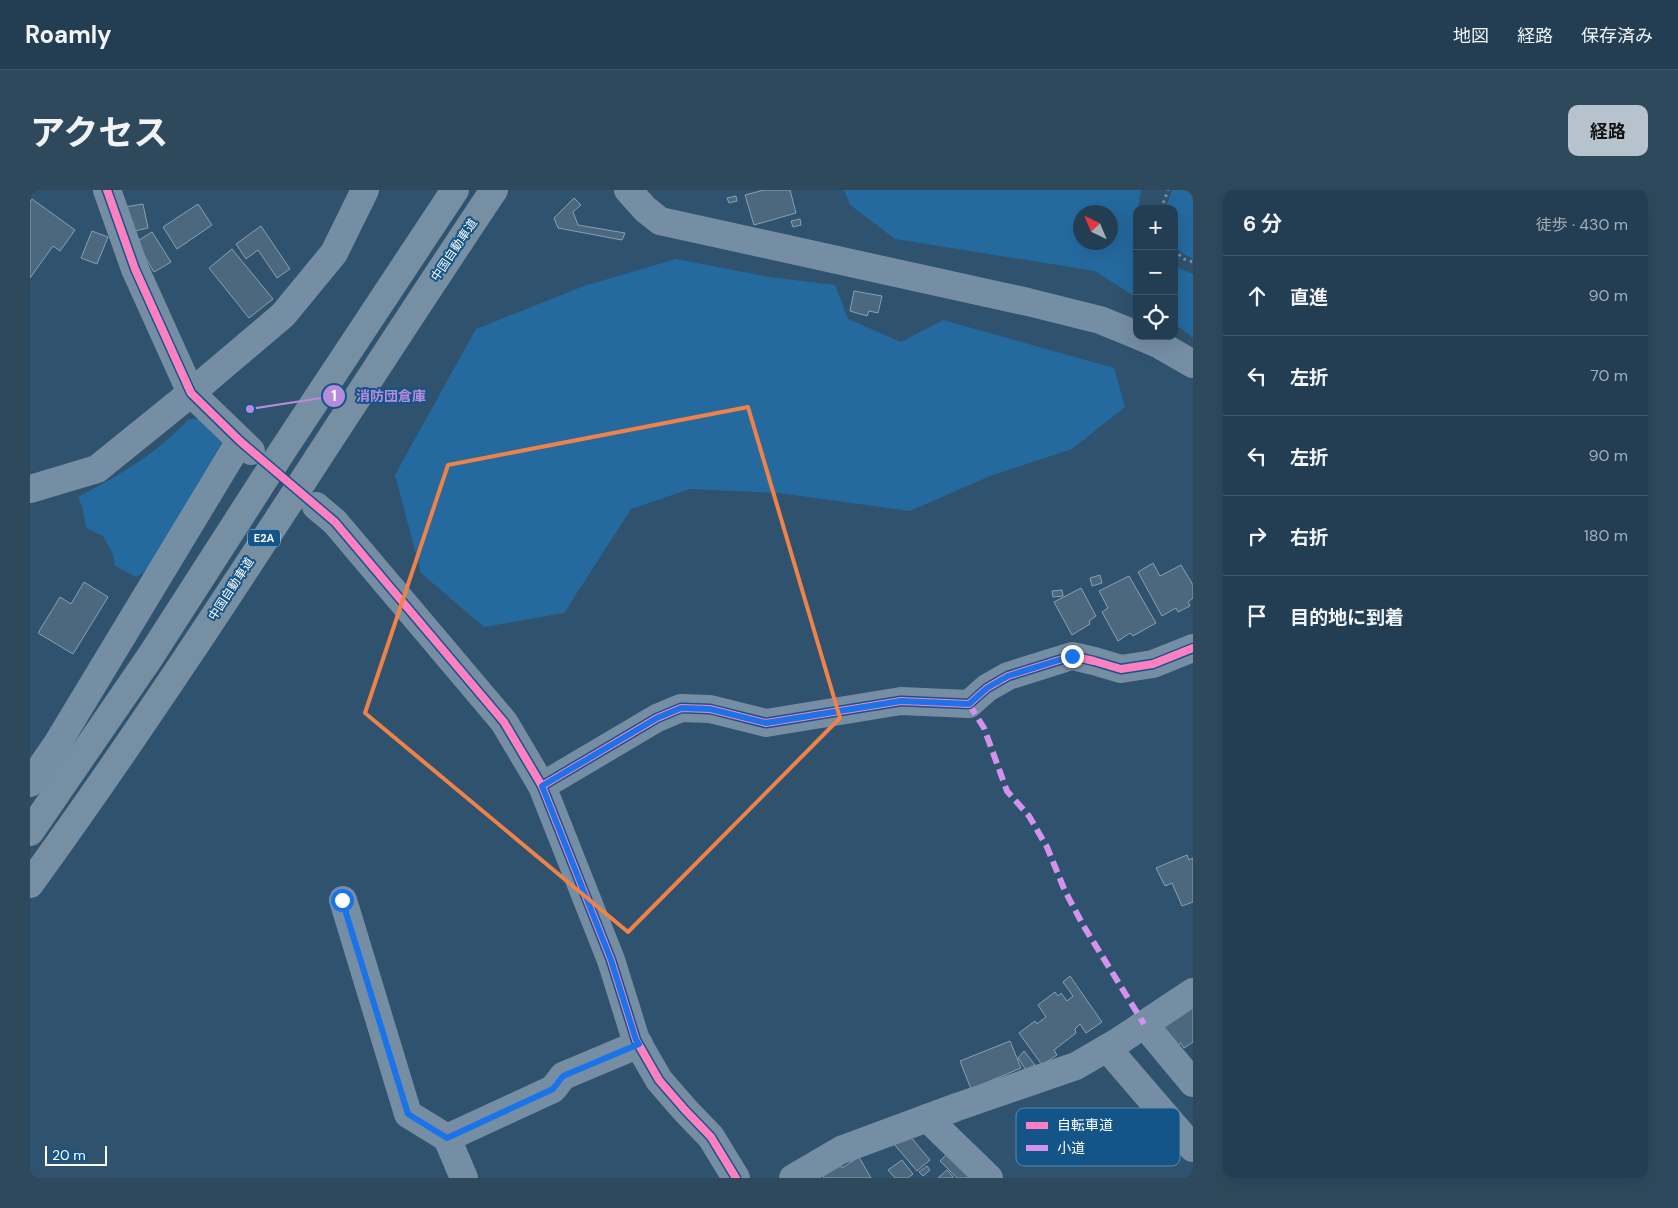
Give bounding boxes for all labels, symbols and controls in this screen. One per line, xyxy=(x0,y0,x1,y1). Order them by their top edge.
text: Roamly xyxy=(25,19,112,50)
text: 地図 xyxy=(1453,24,1489,48)
text: 経路 xyxy=(1517,24,1553,48)
text: 保存済み xyxy=(1581,24,1653,48)
button: 経路 xyxy=(1568,105,1648,156)
text: アクセス xyxy=(30,110,168,156)
north arrow xyxy=(1073,205,1118,250)
map controls xyxy=(1133,205,1178,340)
button: + xyxy=(1133,205,1178,250)
text: 6 分 xyxy=(1243,210,1282,238)
text: 徒歩 · 430 m xyxy=(1536,214,1628,235)
street label: 中国自動車道 xyxy=(427,216,481,284)
button: − xyxy=(1133,250,1178,295)
icon: ahead xyxy=(1243,282,1271,310)
text: 直進 xyxy=(1290,285,1328,310)
text: 90 m xyxy=(1588,285,1628,306)
button: locate xyxy=(1133,295,1178,340)
icon: left xyxy=(1243,362,1271,390)
text: 左折 xyxy=(1290,365,1328,390)
text: 70 m xyxy=(1590,365,1628,386)
callout: 消防団倉庫 xyxy=(321,381,436,410)
text: 1 xyxy=(331,386,337,406)
text: 消防団倉庫 xyxy=(356,387,426,405)
icon: left xyxy=(1243,442,1271,470)
text: 左折 xyxy=(1290,445,1328,470)
text: 90 m xyxy=(1588,445,1628,466)
icon: right xyxy=(1243,522,1271,550)
text: 右折 xyxy=(1290,525,1328,550)
text: 180 m xyxy=(1584,525,1628,546)
road number: E2A xyxy=(248,529,280,546)
street label: 中国自動車道 xyxy=(205,554,257,624)
icon: arrive xyxy=(1243,602,1271,630)
text: 目的地に到着 xyxy=(1290,605,1404,630)
route end xyxy=(1061,645,1084,668)
route start xyxy=(331,889,354,912)
legend xyxy=(1016,1108,1180,1166)
text: 自転車道 xyxy=(1057,1116,1113,1134)
text: 小道 xyxy=(1057,1139,1085,1157)
scale bar xyxy=(45,1143,108,1166)
text: 20 m xyxy=(52,1146,86,1164)

